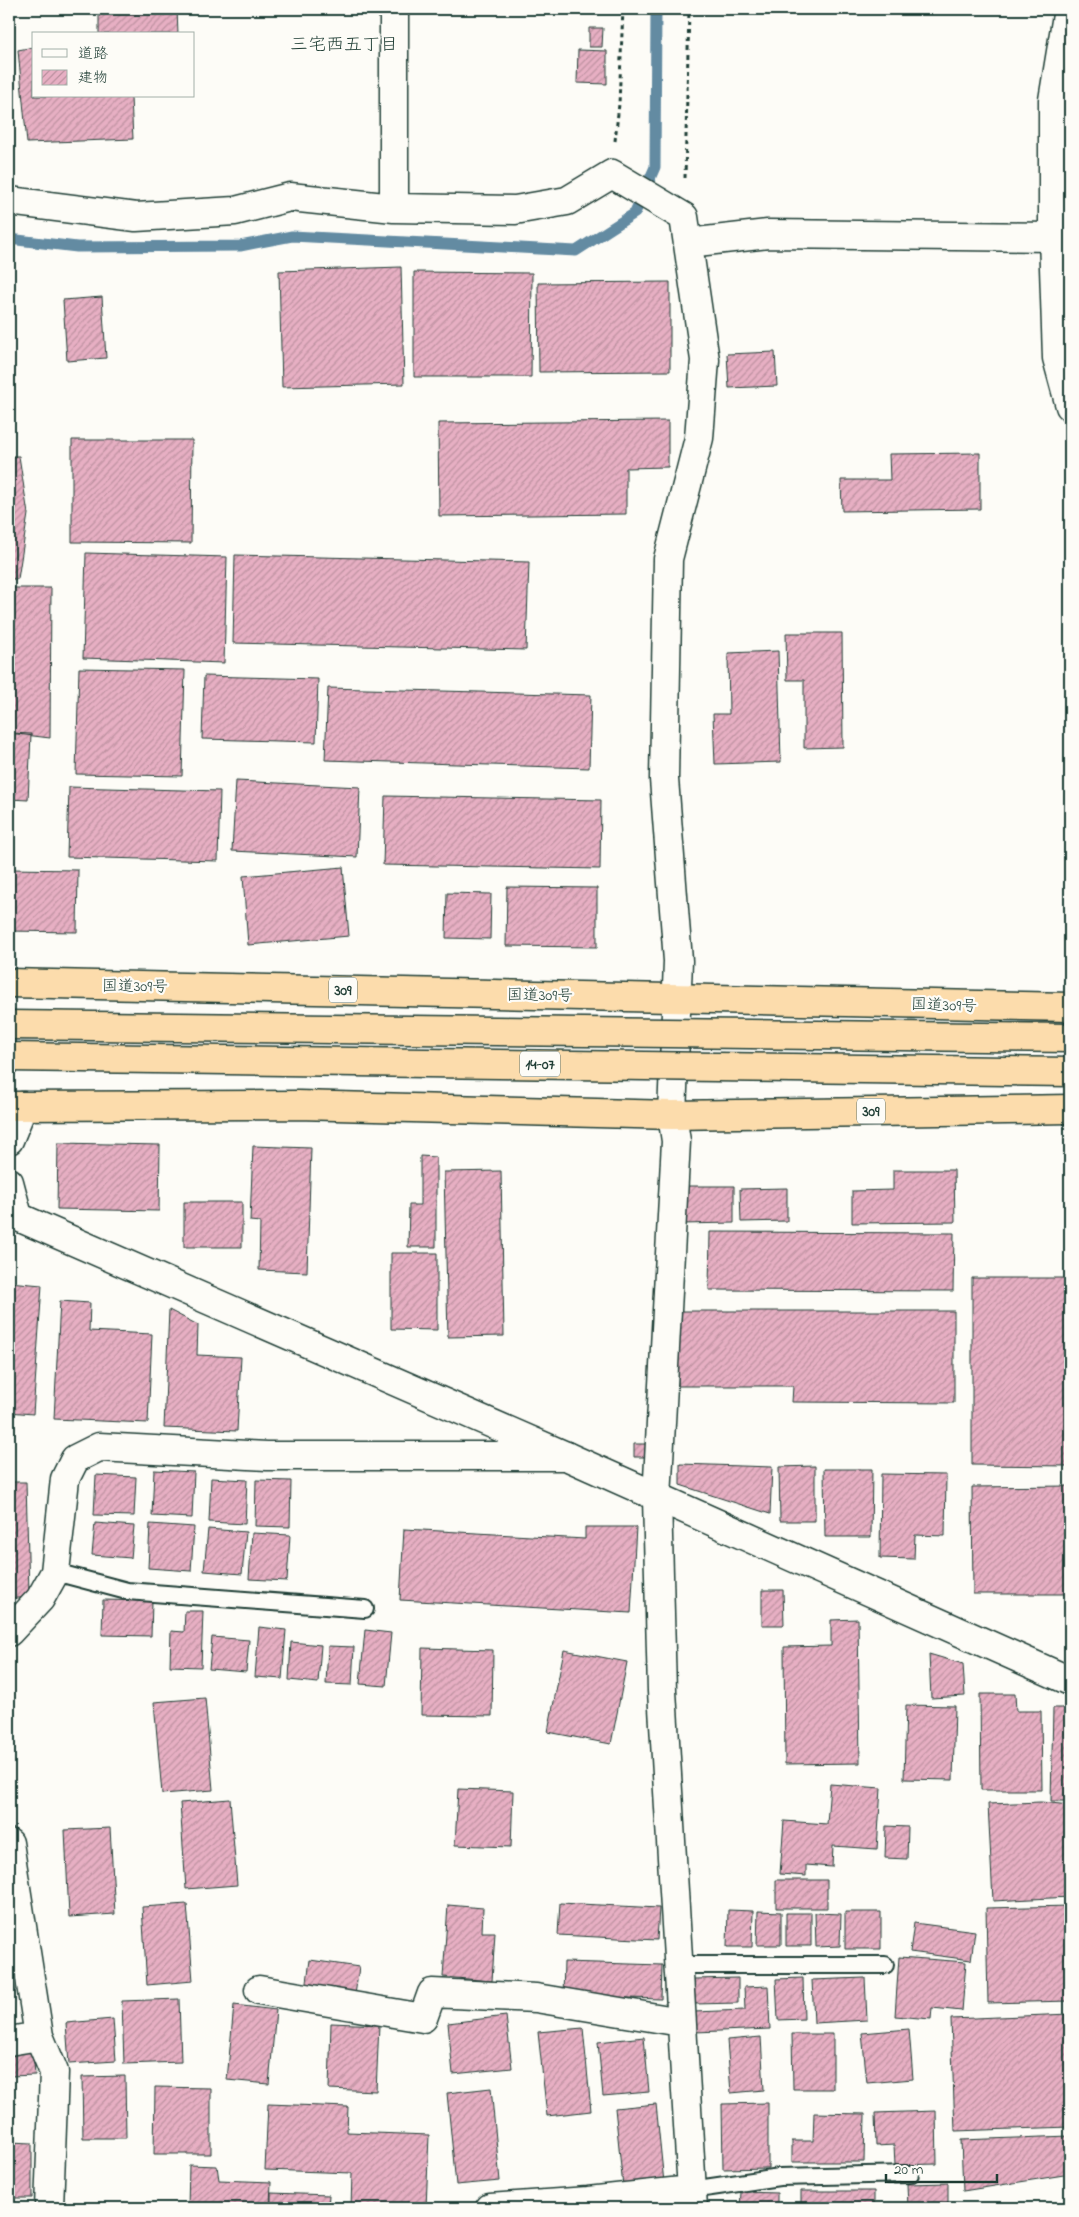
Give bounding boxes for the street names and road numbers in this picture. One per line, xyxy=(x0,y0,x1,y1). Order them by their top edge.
street label: 国道309号 xyxy=(102,974,168,1000)
road number: 309 xyxy=(329,978,357,1002)
street label: 国道309号 xyxy=(507,983,573,1009)
street label: 国道309号 xyxy=(910,993,978,1019)
road number: 14-07 xyxy=(520,1052,560,1076)
road number: 309 xyxy=(857,1098,885,1124)

